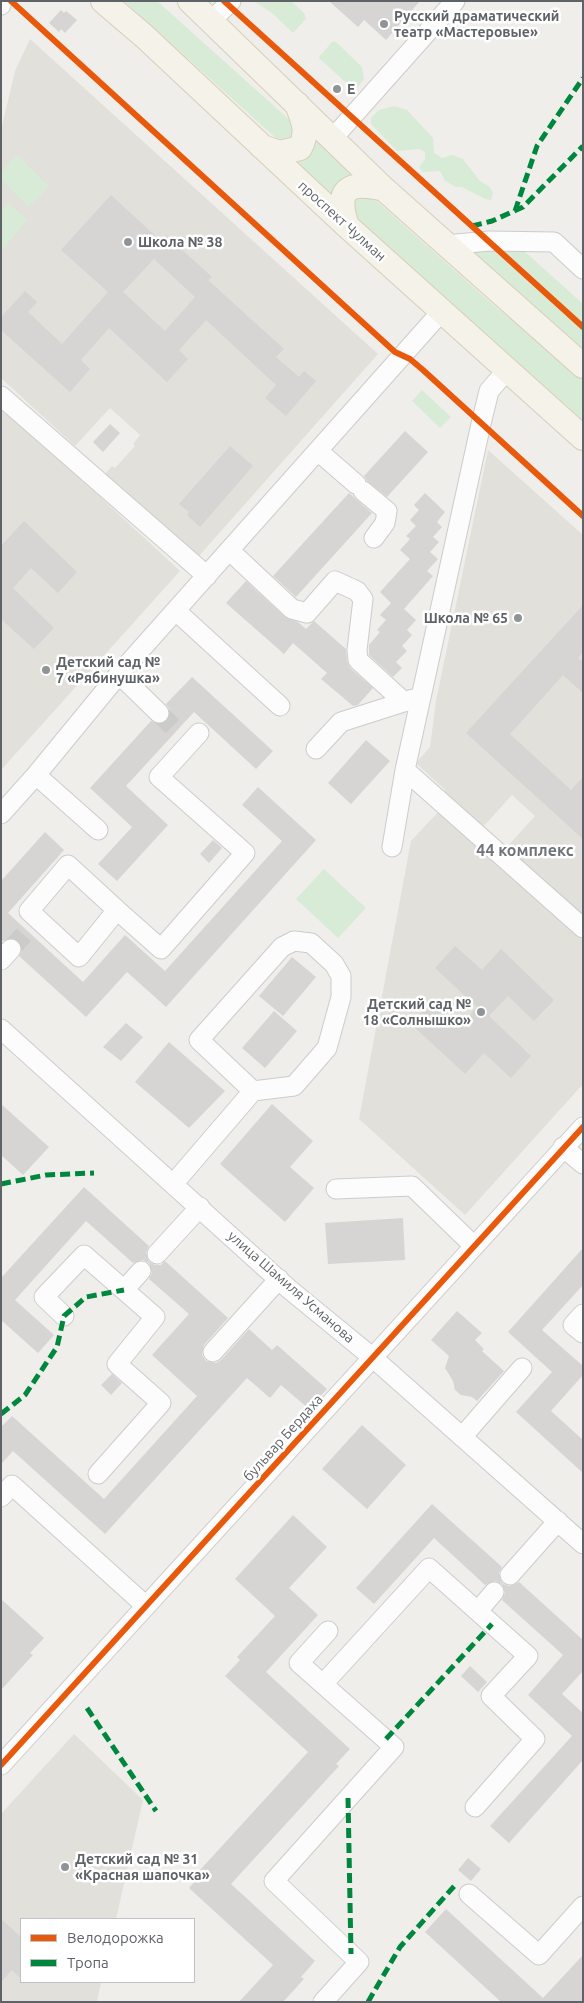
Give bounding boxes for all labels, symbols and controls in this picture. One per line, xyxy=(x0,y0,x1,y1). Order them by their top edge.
place label: Русский драматический театр «Мастеровые» xyxy=(394,8,559,40)
marker: Русский драматический театр «Мастеровые» xyxy=(378,18,390,30)
place label: Е xyxy=(347,81,355,97)
marker: Е xyxy=(331,83,343,95)
street label: проспект Чулман xyxy=(295,177,389,265)
place label: Школа № 38 xyxy=(138,234,222,250)
marker: Школа № 38 xyxy=(122,236,134,248)
place label: Школа № 65 xyxy=(424,610,508,626)
marker: Школа № 65 xyxy=(512,612,524,624)
place label: Детский сад № 7 «Рябинушка» xyxy=(56,654,160,686)
marker: Детский сад № 7 «Рябинушка» xyxy=(40,664,52,676)
district label: 44 комплекс xyxy=(476,841,574,861)
place label: Детский сад № 18 «Солнышко» xyxy=(363,996,471,1028)
marker: Детский сад № 18 «Солнышко» xyxy=(475,1006,487,1018)
street label: улица Шамиля Усманова xyxy=(224,1227,358,1347)
street label: бульвар Бердаха xyxy=(240,1391,326,1485)
place label: Детский сад № 31 «Красная шапочка» xyxy=(75,1851,210,1884)
marker: Детский сад № 31 «Красная шапочка» xyxy=(59,1861,71,1873)
legend xyxy=(20,1918,195,1983)
text: Велодорожка xyxy=(67,1929,164,1946)
text: Тропа xyxy=(67,1954,109,1971)

